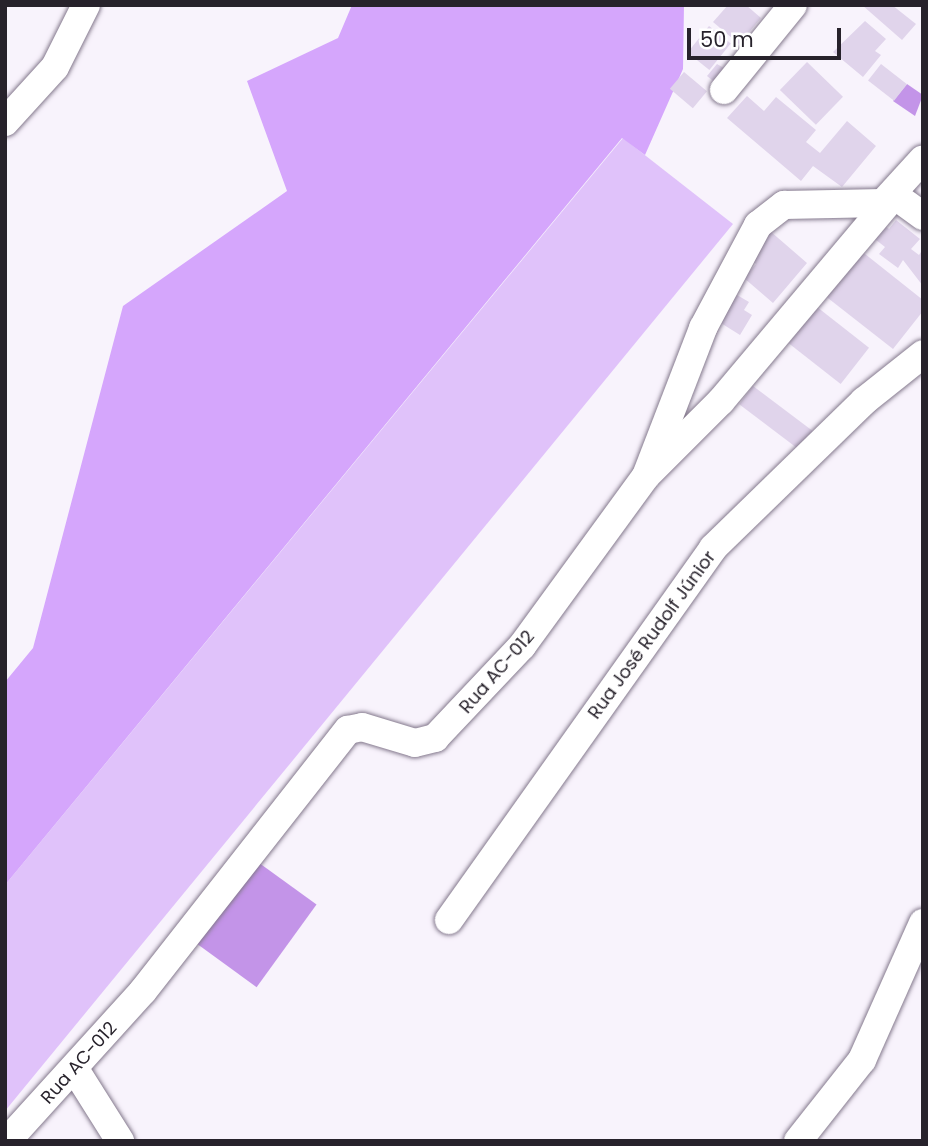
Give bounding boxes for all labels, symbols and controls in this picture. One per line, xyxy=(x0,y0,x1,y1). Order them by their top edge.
scale bar xyxy=(690,14,844,58)
text: 50 m xyxy=(700,25,754,54)
street label: Rua José Rudolf Júnior xyxy=(584,547,720,723)
street label: Rua AC-012 xyxy=(455,626,539,718)
street label: Rua AC-012 xyxy=(37,1018,121,1108)

